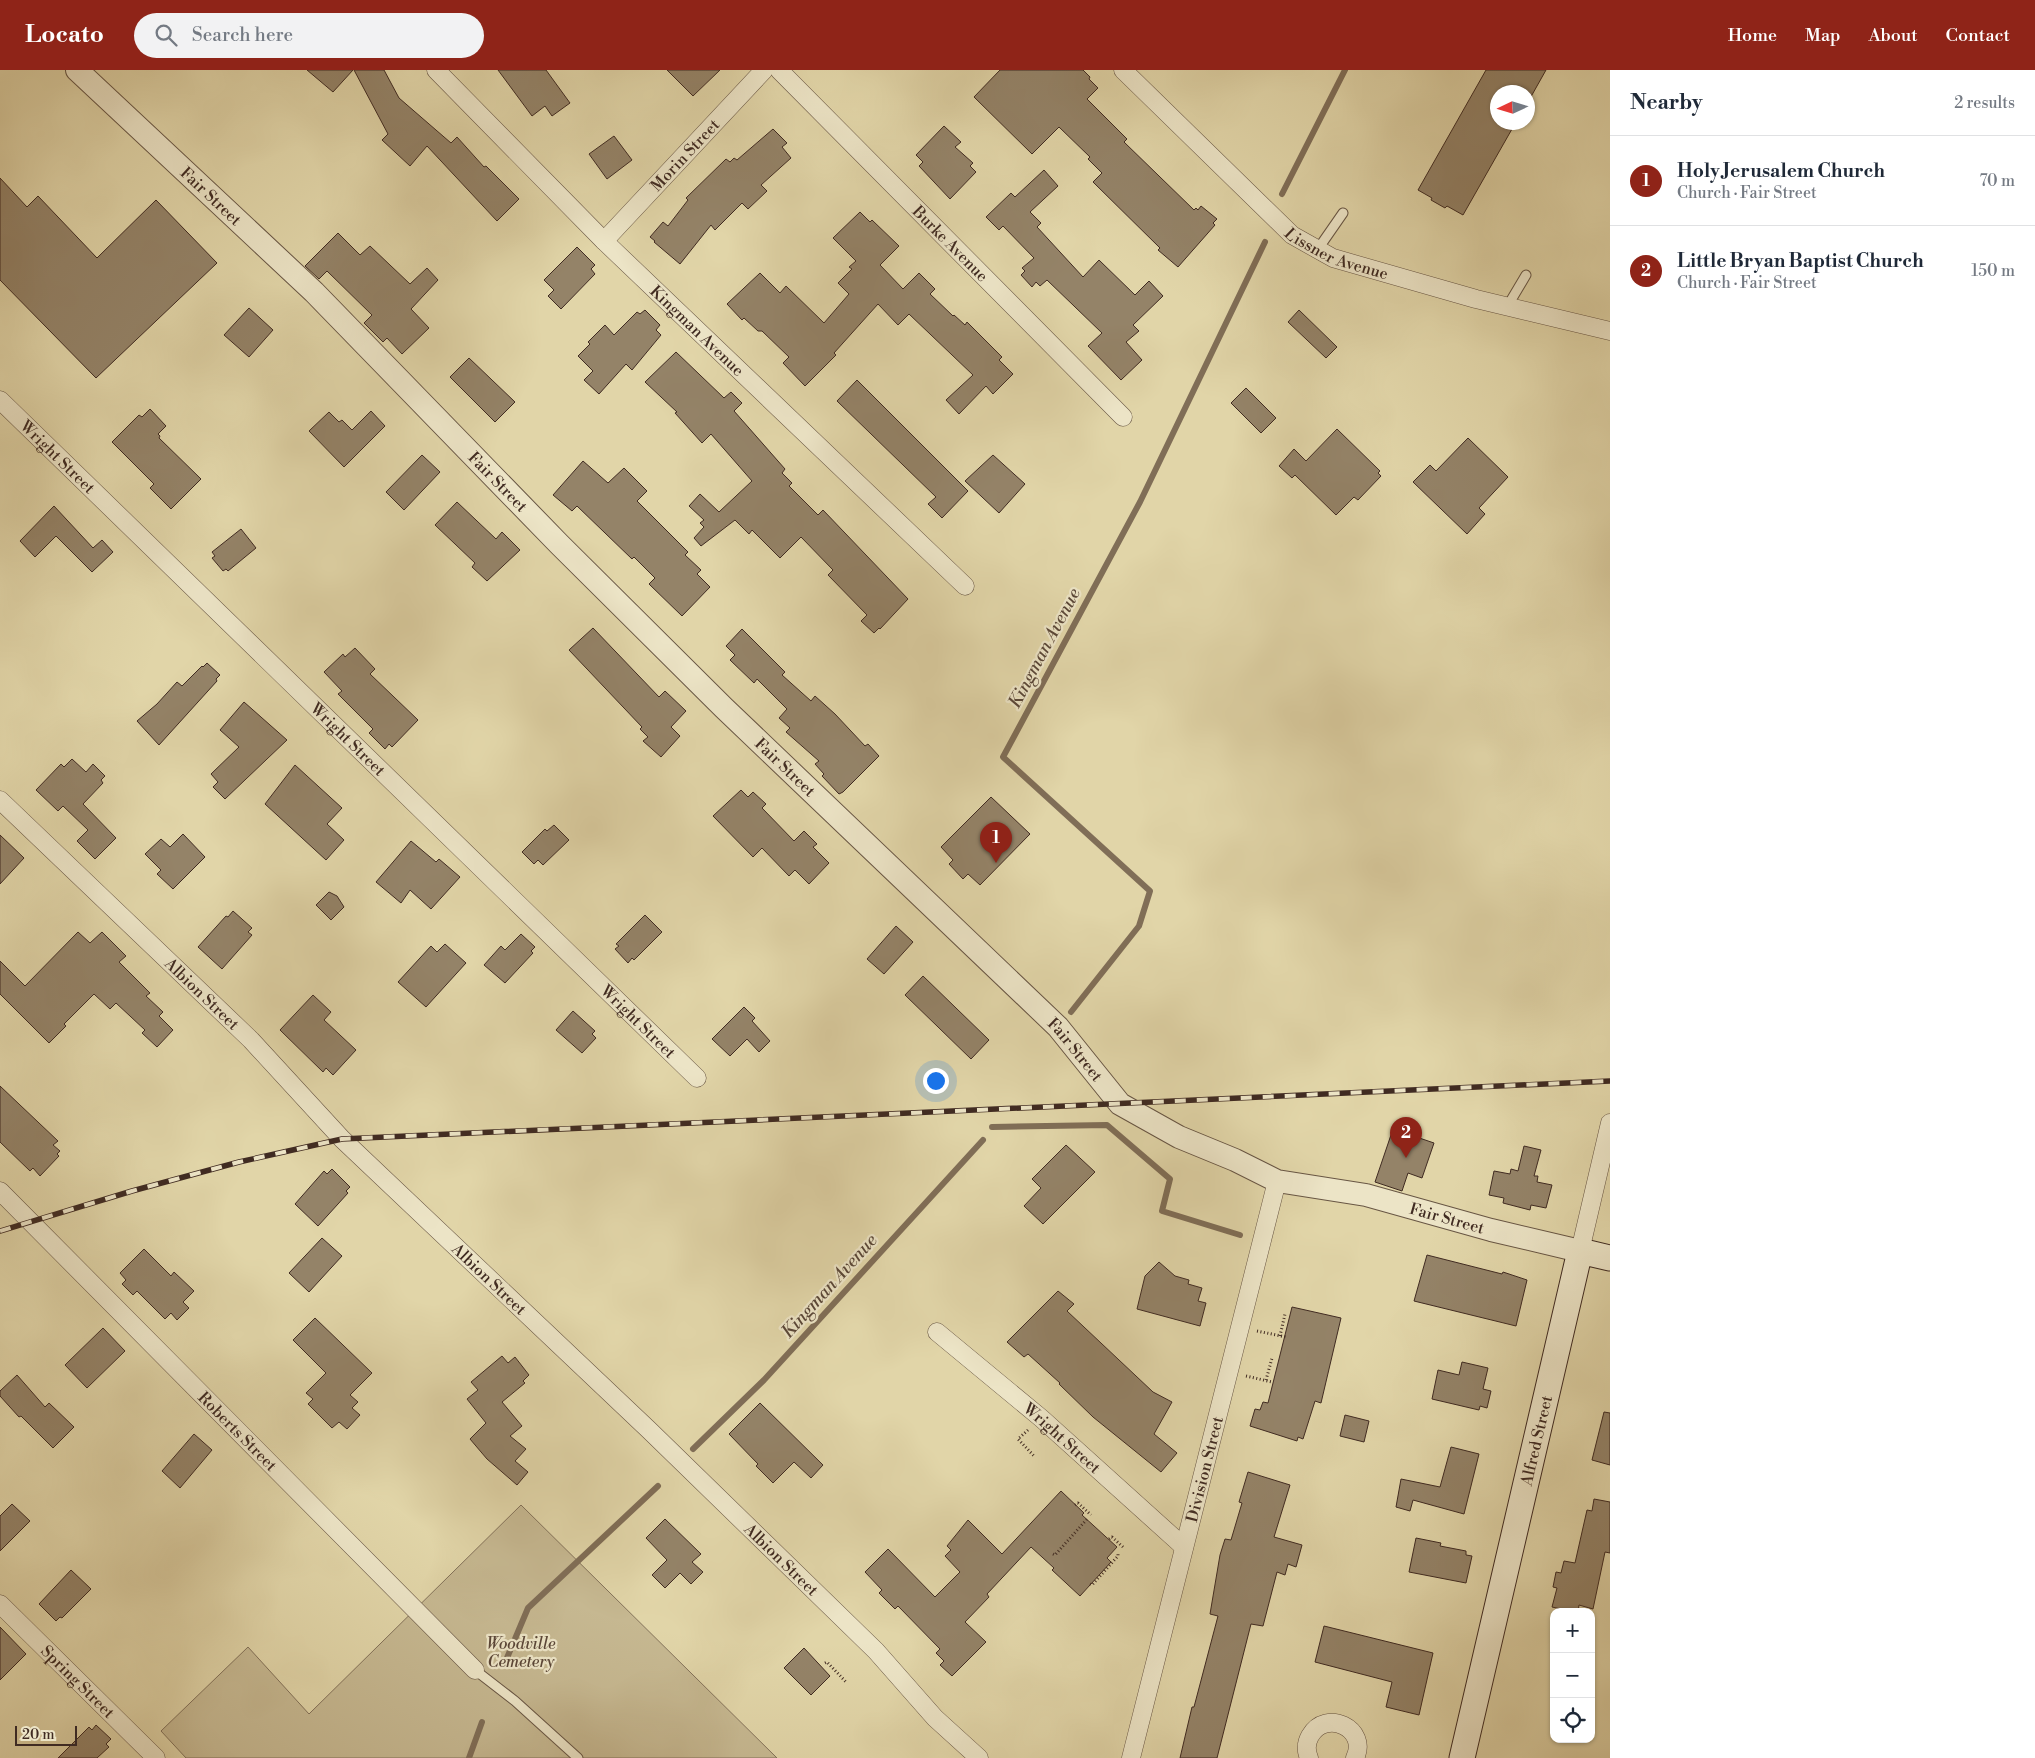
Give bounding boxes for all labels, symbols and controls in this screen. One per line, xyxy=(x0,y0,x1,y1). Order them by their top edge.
search box xyxy=(134,13,484,58)
text: Locato xyxy=(25,20,104,50)
icon: search xyxy=(152,21,180,49)
text: Search here xyxy=(192,23,293,47)
text: Home xyxy=(1728,24,1777,47)
text: Map xyxy=(1805,24,1841,47)
text: About xyxy=(1869,24,1918,47)
text: Contact xyxy=(1946,24,2010,47)
north arrow xyxy=(1490,85,1535,130)
text: Nearby xyxy=(1630,90,1703,116)
text: 2 results xyxy=(1954,93,2015,113)
street label: Morin Street xyxy=(647,115,724,196)
text: Holy Jerusalem Church xyxy=(1677,159,1885,183)
street label: Fair Street xyxy=(176,163,246,230)
text: 1 xyxy=(1642,171,1650,191)
text: 70 m xyxy=(1979,171,2015,191)
text: Church · Fair Street xyxy=(1677,183,1817,203)
street label: Burke Avenue xyxy=(907,201,992,286)
street label: Lissner Avenue xyxy=(1280,224,1390,284)
text: Little Bryan Baptist Church xyxy=(1677,249,1924,273)
text: 2 xyxy=(1641,261,1651,281)
text: 150 m xyxy=(1971,261,2015,281)
text: Church · Fair Street xyxy=(1677,273,1817,293)
street label: Kingman Avenue xyxy=(646,281,748,381)
street label: Wright Street xyxy=(15,416,99,498)
street label: Fair Street xyxy=(464,448,532,517)
water label: Kingman Avenue xyxy=(1003,584,1086,712)
street label: Wright Street xyxy=(305,698,390,781)
street label: Fair Street xyxy=(750,734,820,801)
pin: 1 xyxy=(980,822,1012,863)
street label: Albion Street xyxy=(160,953,243,1035)
street label: Wright Street xyxy=(596,980,680,1063)
street label: Fair Street xyxy=(1043,1014,1107,1086)
your location xyxy=(923,1068,949,1094)
pin: 2 xyxy=(1390,1117,1422,1158)
street label: Fair Street xyxy=(1407,1199,1487,1239)
water label: Kingman Avenue xyxy=(776,1229,883,1343)
street label: Albion Street xyxy=(447,1239,531,1320)
street label: Roberts Street xyxy=(194,1388,281,1476)
street label: Alfred Street xyxy=(1516,1393,1557,1489)
street label: Wright Street xyxy=(1018,1398,1105,1478)
street label: Division Street xyxy=(1182,1414,1228,1524)
street label: Albion Street xyxy=(739,1519,822,1601)
map controls xyxy=(1550,1608,1595,1743)
button: + xyxy=(1550,1608,1595,1653)
park label: Woodville Cemetery xyxy=(486,1634,556,1672)
street label: Spring Street xyxy=(37,1641,119,1723)
button: − xyxy=(1550,1653,1595,1698)
button: locate xyxy=(1550,1698,1595,1743)
scale bar xyxy=(15,1723,78,1746)
text: 20 m xyxy=(22,1726,54,1744)

